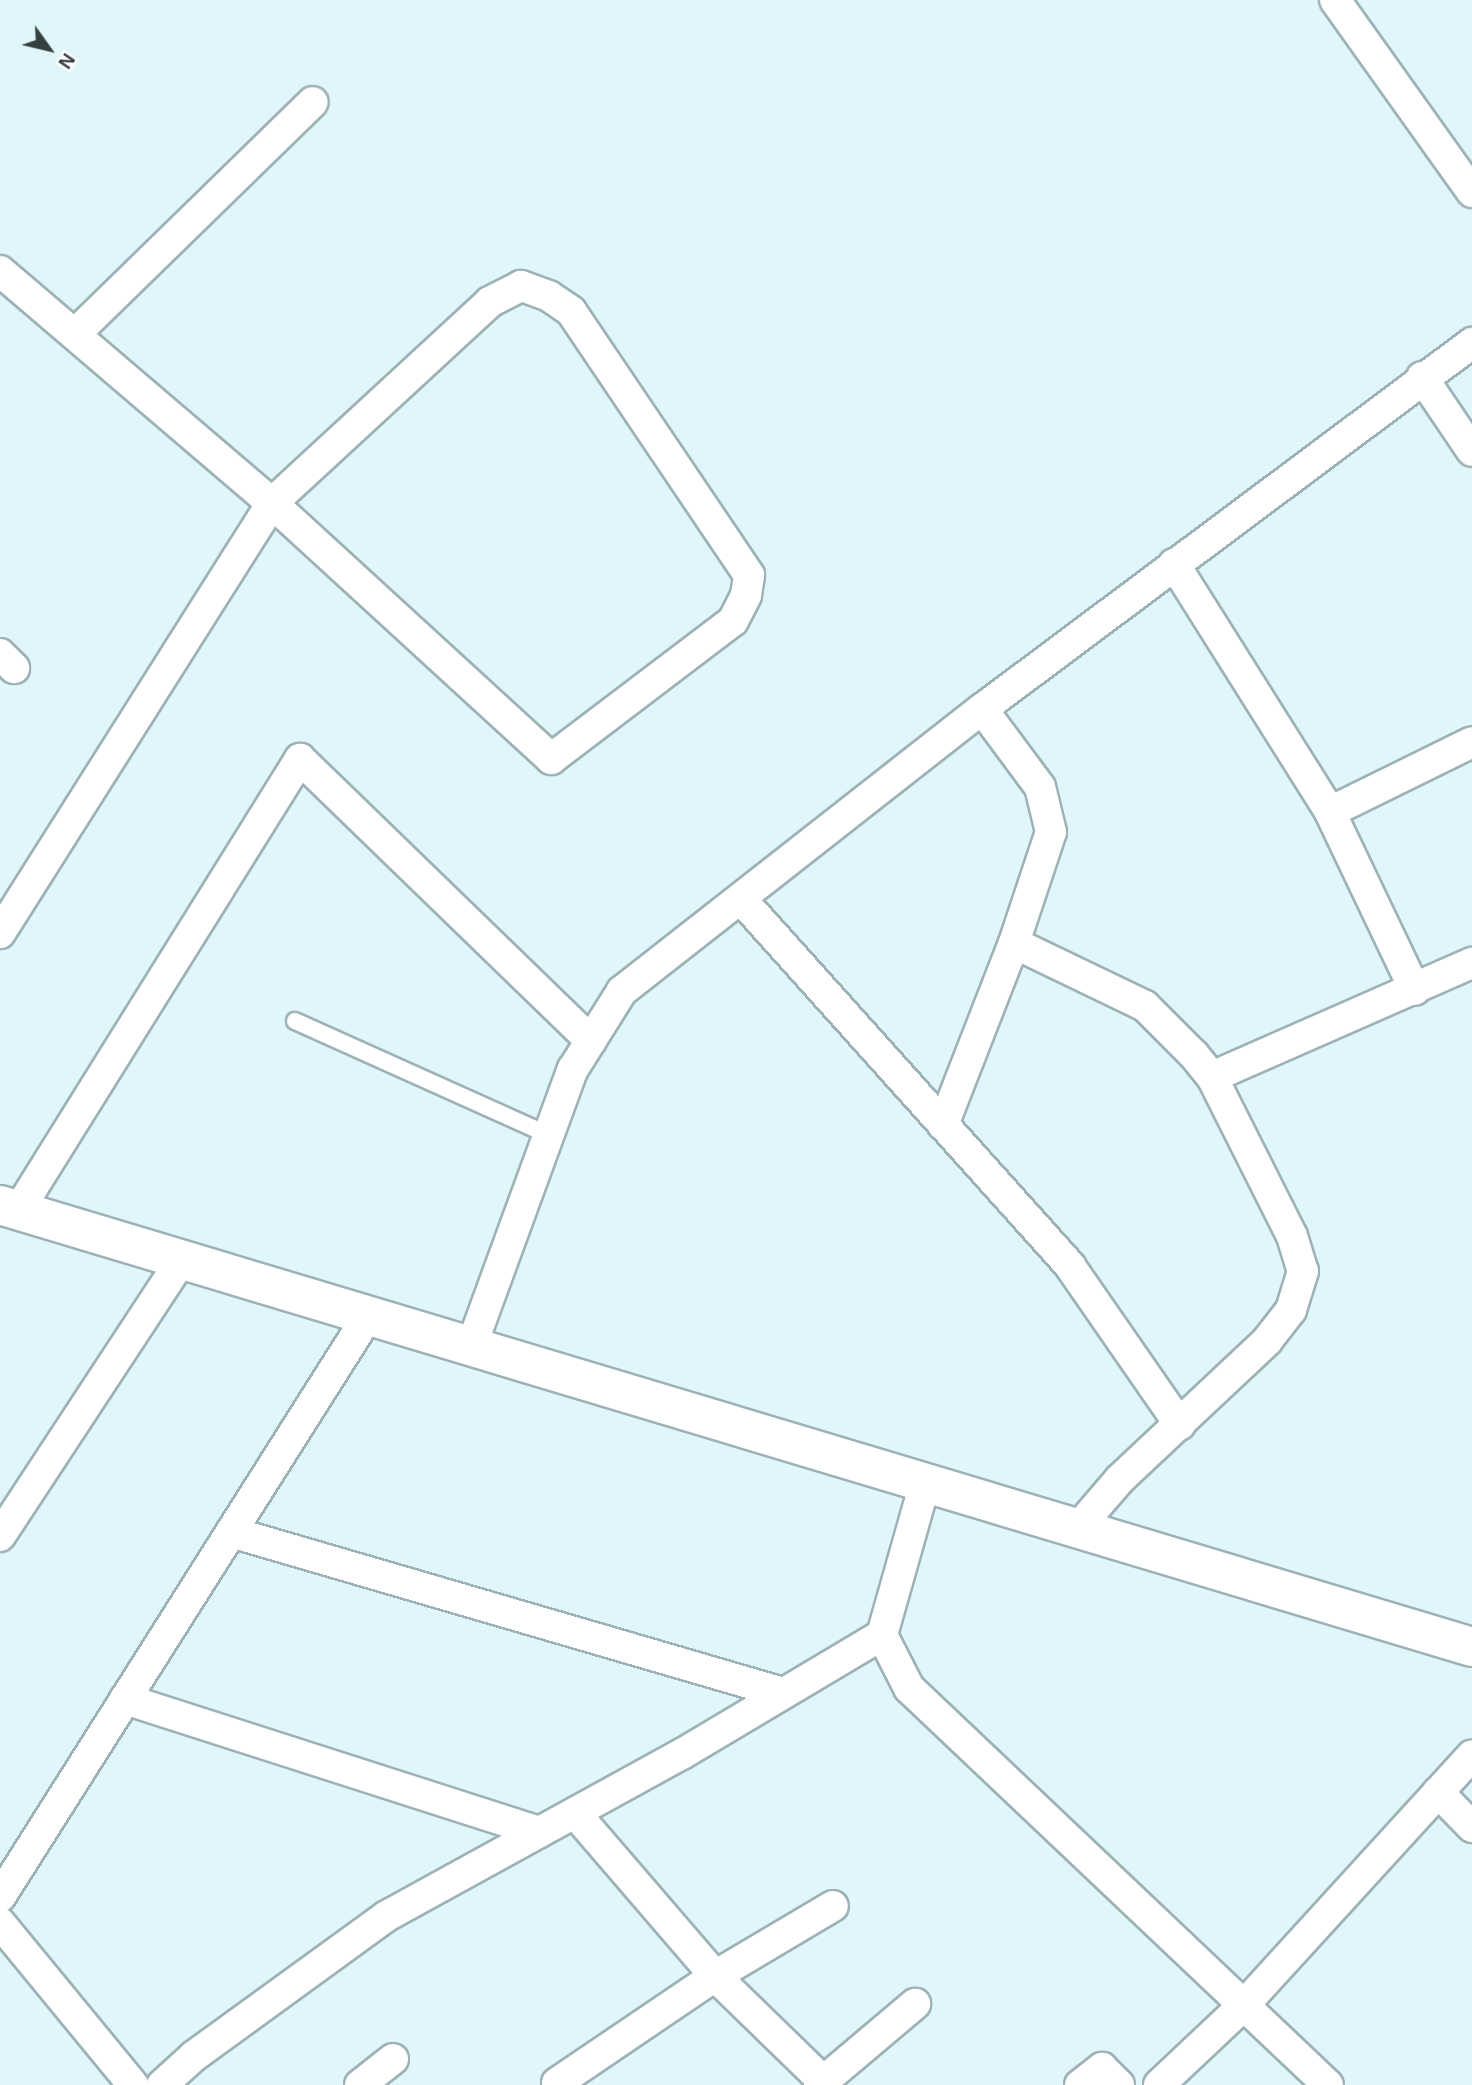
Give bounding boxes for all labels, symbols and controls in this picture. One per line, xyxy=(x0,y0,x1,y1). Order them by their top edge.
north arrow xyxy=(14,14,84,84)
text: N xyxy=(54,49,79,73)

